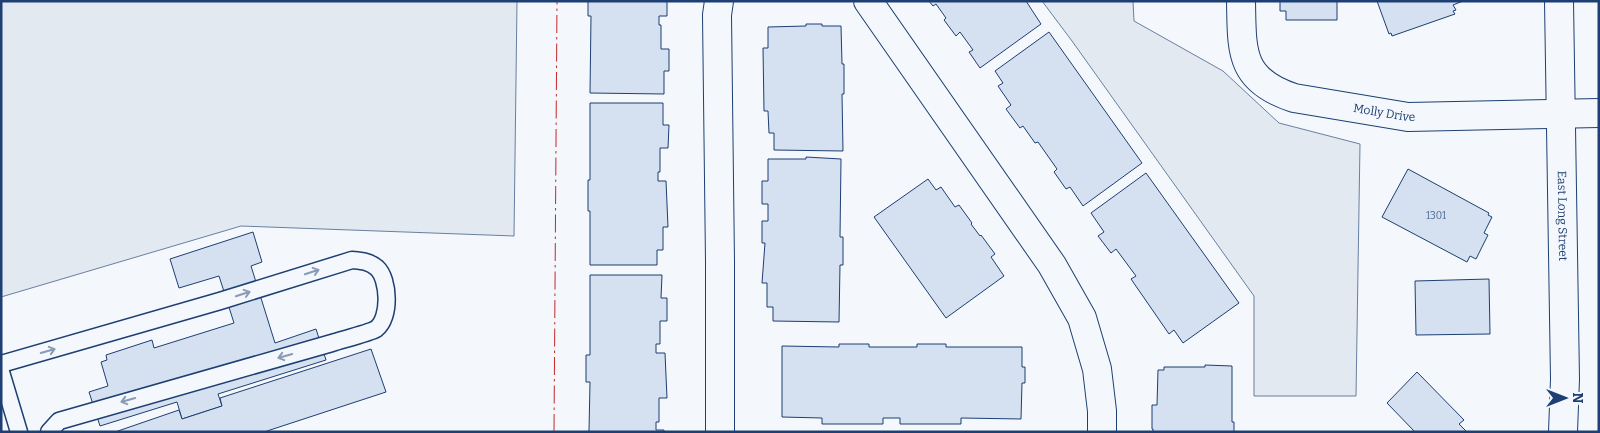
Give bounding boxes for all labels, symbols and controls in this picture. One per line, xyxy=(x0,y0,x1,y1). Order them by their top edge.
street label: Molly Drive xyxy=(1352,101,1415,124)
street label: East Long Street xyxy=(1555,171,1570,262)
house number: 1301 xyxy=(1426,210,1446,222)
one-way arrow xyxy=(304,266,320,276)
one-way arrow xyxy=(235,288,251,298)
one-way arrow xyxy=(40,345,56,355)
one-way arrow xyxy=(277,352,293,362)
north arrow xyxy=(1540,373,1590,423)
text: N xyxy=(1569,393,1586,404)
one-way arrow xyxy=(121,396,137,406)

